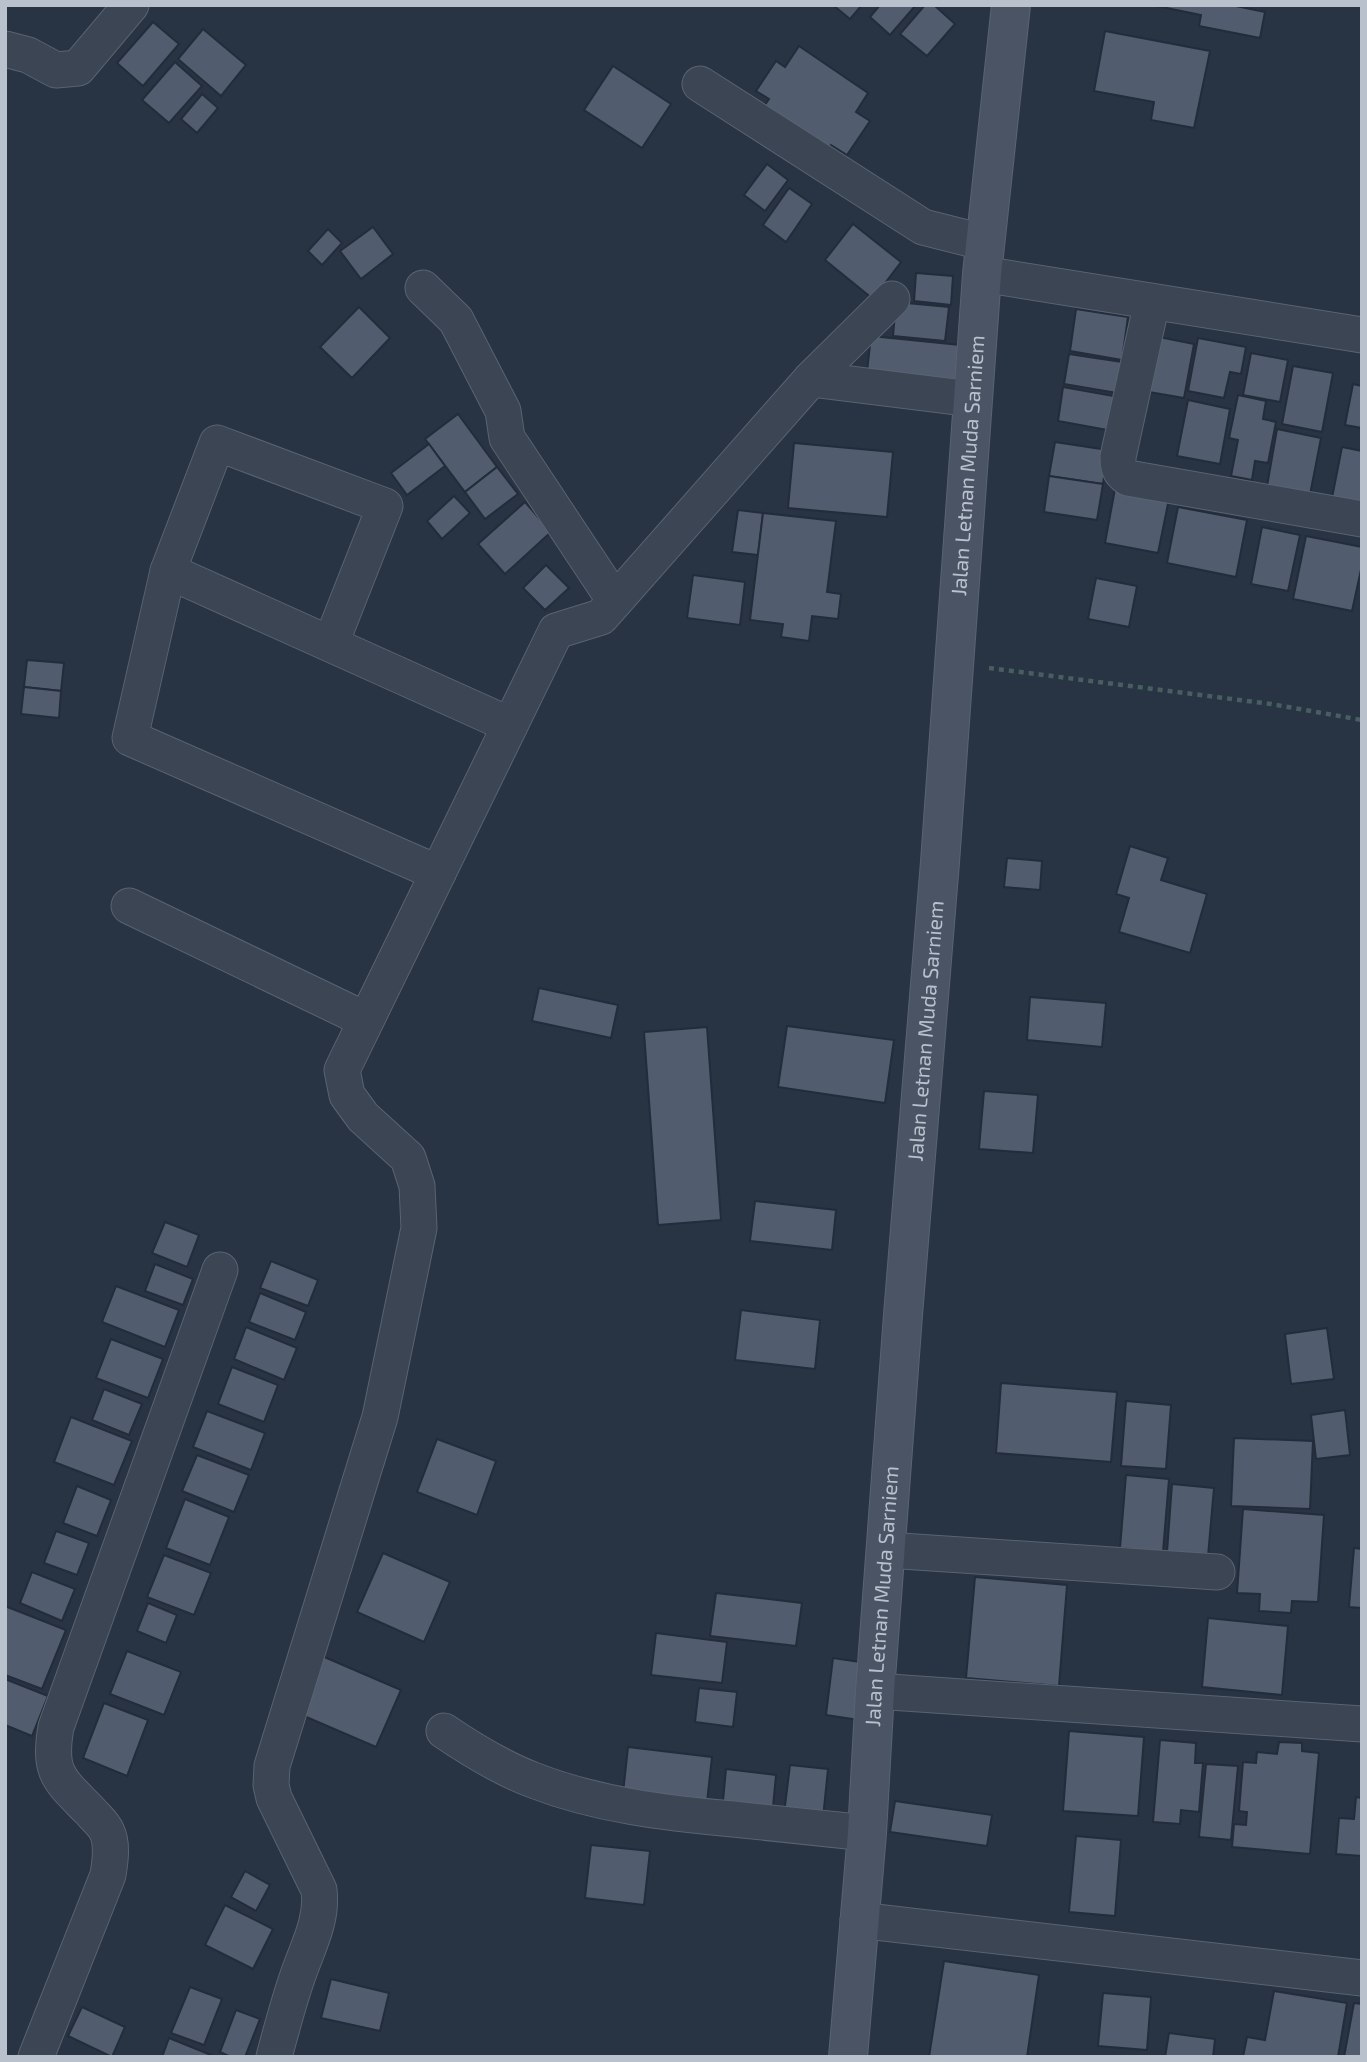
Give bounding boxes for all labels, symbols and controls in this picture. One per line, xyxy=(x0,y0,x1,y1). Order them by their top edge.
street label: Jalan Letnan Muda Sarniem xyxy=(945,334,989,597)
street label: Jalan Letnan Muda Sarniem xyxy=(902,900,948,1162)
street label: Jalan Letnan Muda Sarniem xyxy=(859,1465,903,1727)

